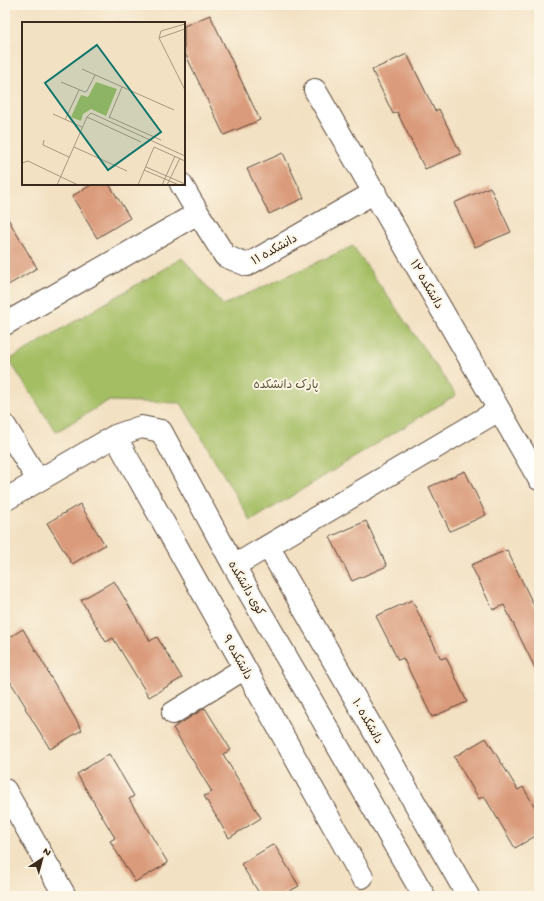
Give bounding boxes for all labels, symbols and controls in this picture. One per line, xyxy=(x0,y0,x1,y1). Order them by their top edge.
inset map xyxy=(22,22,185,185)
street label: دانشکده ۱۱ xyxy=(250,232,300,269)
street label: دانشکده ۱۲ xyxy=(406,258,445,312)
park label: پارک دانشکده xyxy=(254,379,318,393)
street label: کوی دانشکده xyxy=(224,559,267,619)
street label: دانشکده ۹ xyxy=(218,633,254,683)
street label: دانشکده ۱۰ xyxy=(348,697,385,747)
north arrow xyxy=(22,839,62,879)
text: N xyxy=(40,846,53,859)

